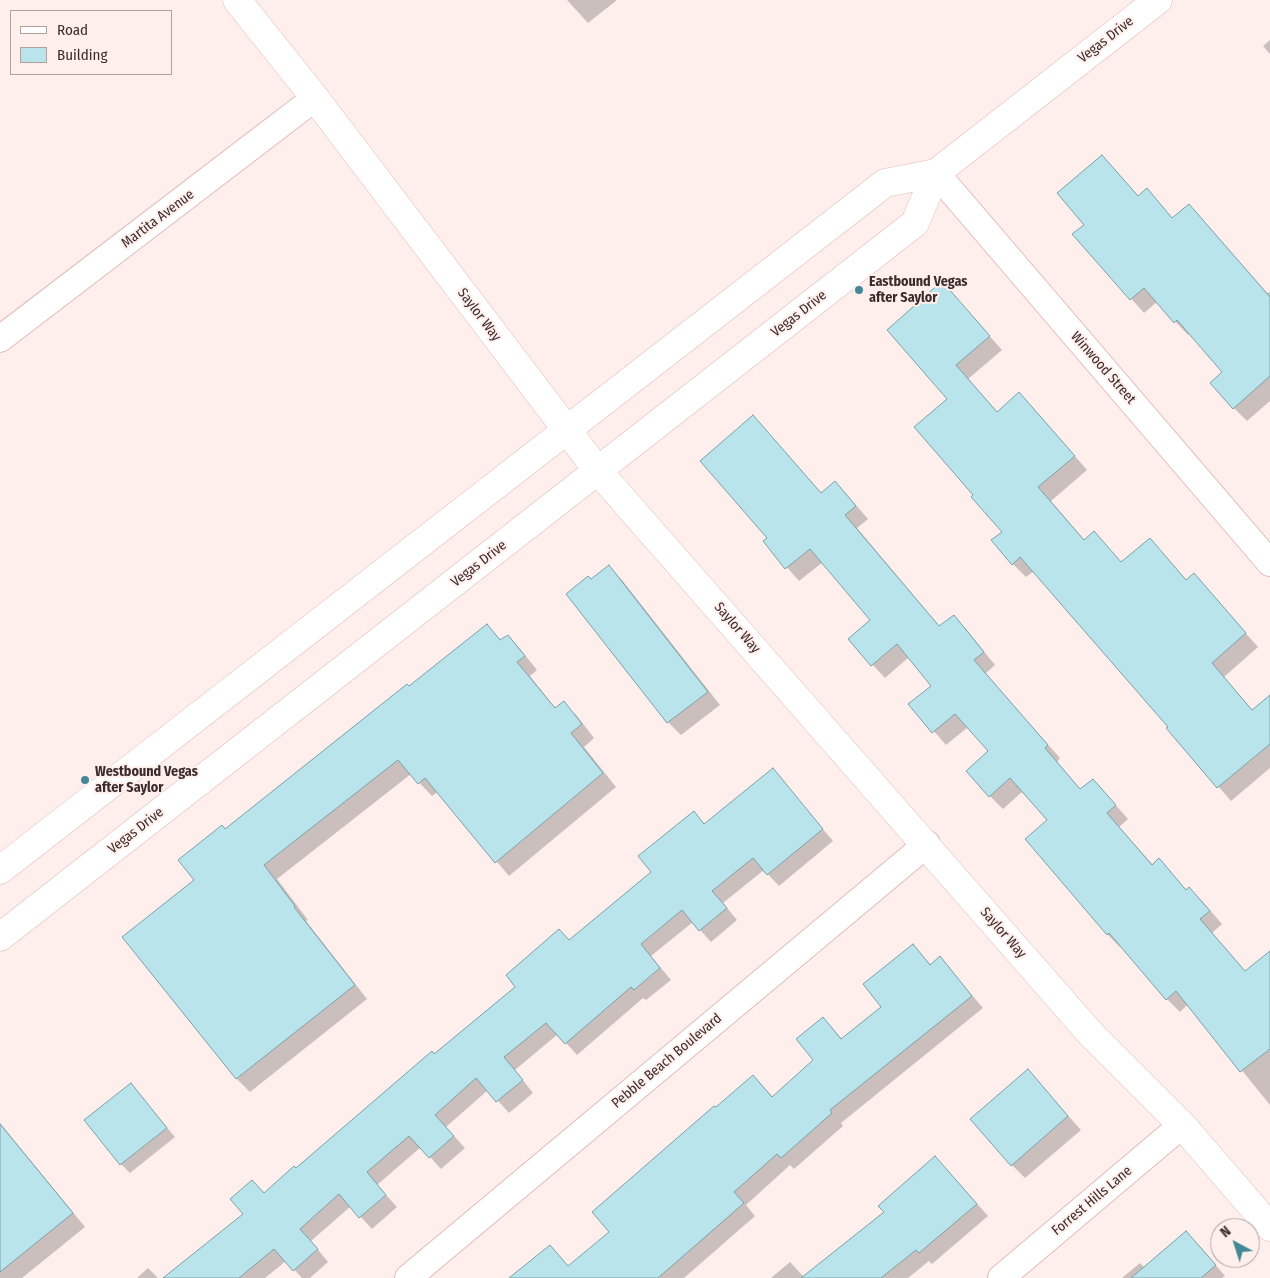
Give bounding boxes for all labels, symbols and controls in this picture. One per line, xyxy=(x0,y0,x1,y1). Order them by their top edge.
legend xyxy=(10,10,172,75)
street label: Vegas Drive xyxy=(1075,13,1137,67)
text: Road xyxy=(57,21,88,39)
text: Building xyxy=(57,46,108,64)
street label: Martita Avenue xyxy=(118,186,198,252)
place label: Eastbound Vegas after Saylor xyxy=(869,274,967,306)
marker: Eastbound Vegas after Saylor xyxy=(853,284,865,296)
street label: Saylor Way xyxy=(454,285,504,345)
street label: Vegas Drive xyxy=(768,287,830,341)
street label: Winwood Street xyxy=(1067,328,1139,408)
street label: Vegas Drive xyxy=(448,537,510,591)
street label: Saylor Way xyxy=(710,599,764,657)
place label: Westbound Vegas after Saylor xyxy=(95,764,198,796)
marker: Westbound Vegas after Saylor xyxy=(79,774,91,786)
street label: Vegas Drive xyxy=(105,804,167,858)
street label: Saylor Way xyxy=(976,904,1030,962)
street label: Pebble Beach Boulevard xyxy=(609,1010,725,1112)
street label: Forrest Hills Lane xyxy=(1049,1163,1135,1239)
north arrow xyxy=(1210,1218,1260,1268)
text: N xyxy=(1217,1223,1234,1241)

